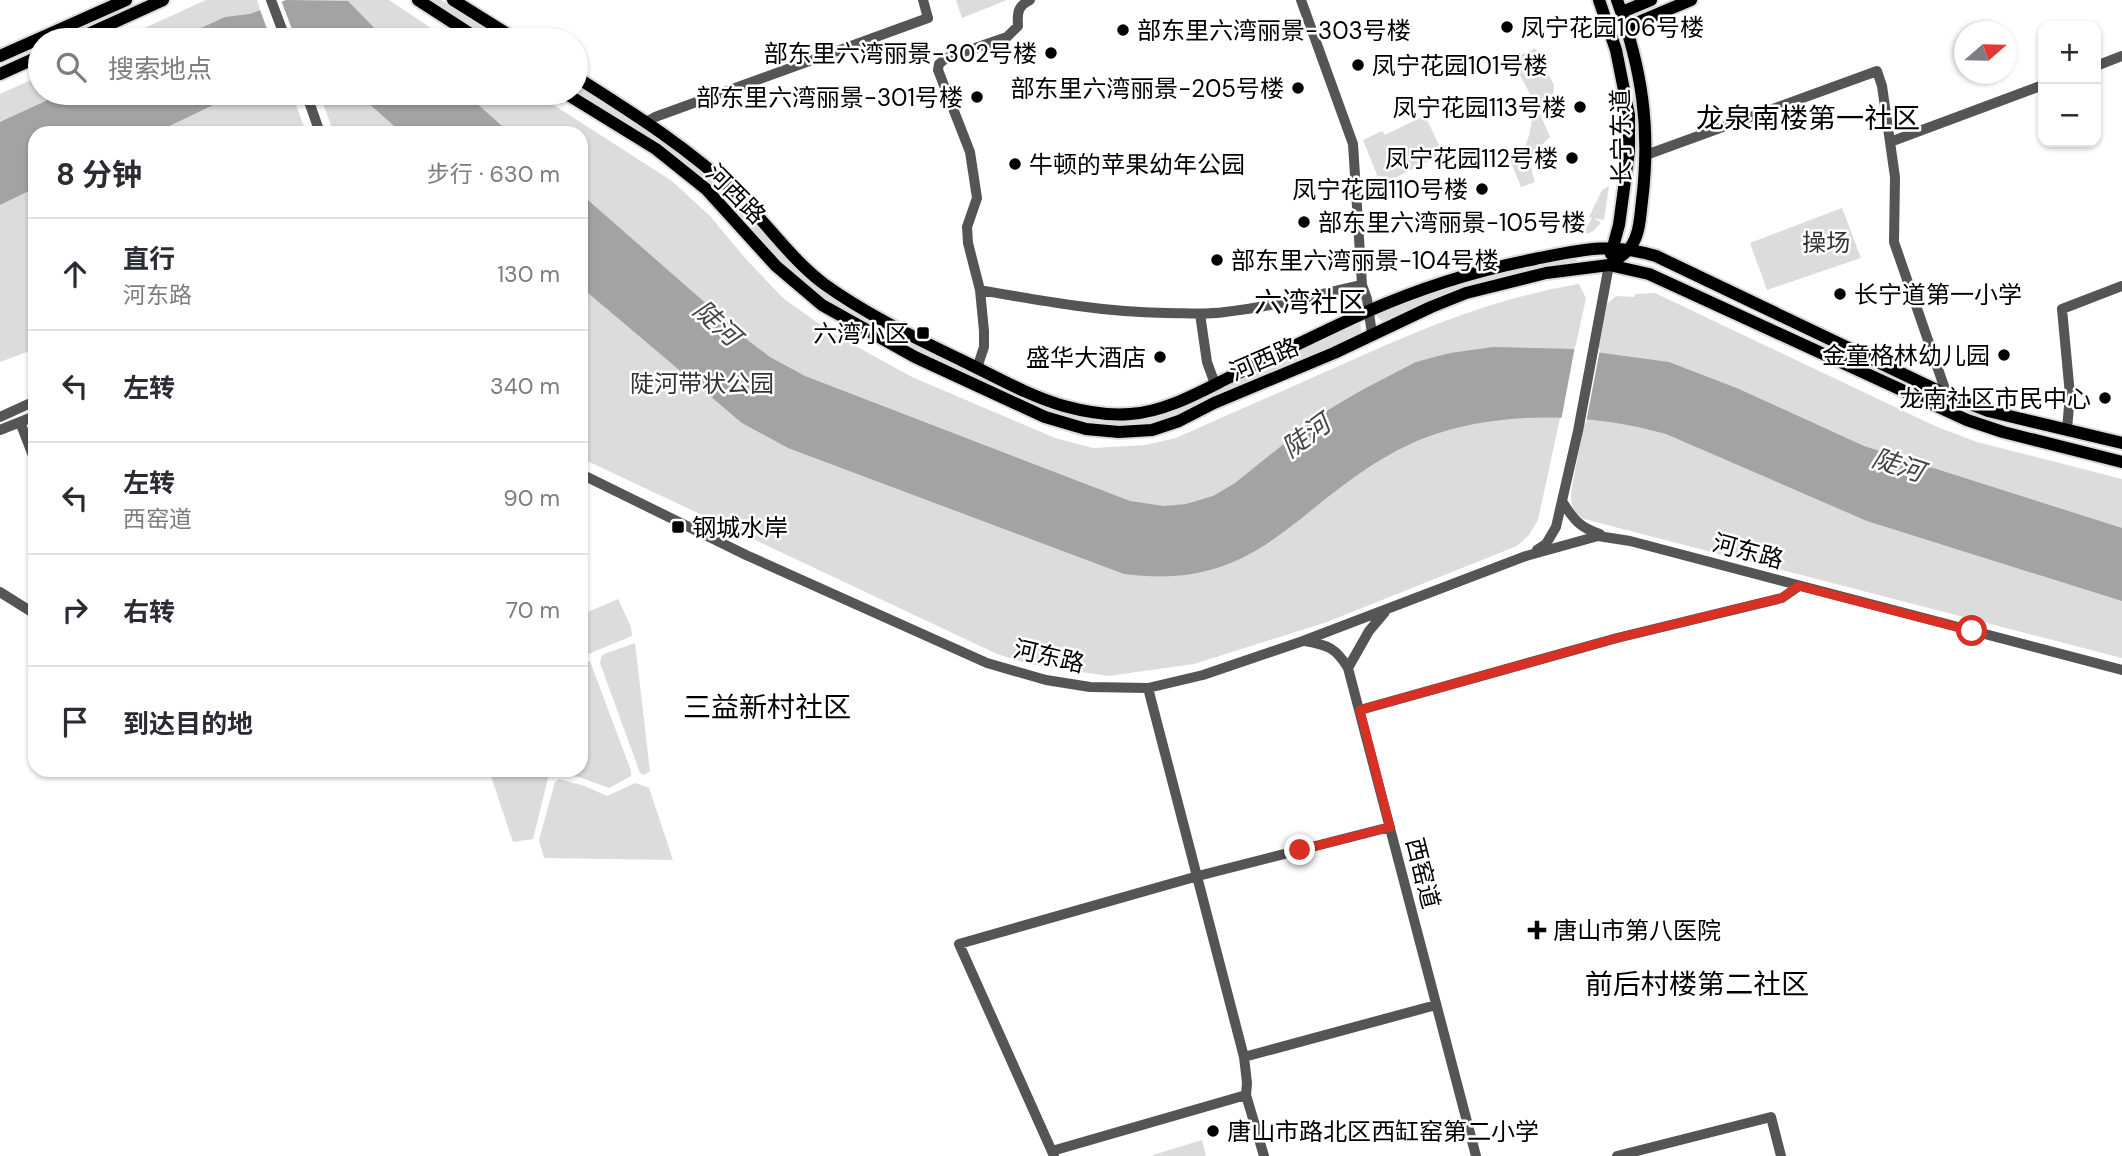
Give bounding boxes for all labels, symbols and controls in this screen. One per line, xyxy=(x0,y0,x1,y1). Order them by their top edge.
place label: 凤宁花园106号楼 xyxy=(1521,12,1704,43)
place label: 部东里六湾丽景-303号楼 xyxy=(1137,15,1411,46)
marker: 凤宁花园106号楼 xyxy=(1499,19,1515,35)
north arrow xyxy=(1954,21,2017,84)
map controls xyxy=(2038,21,2101,147)
button: + xyxy=(2038,21,2101,84)
marker: 部东里六湾丽景-303号楼 xyxy=(1115,22,1131,38)
search box xyxy=(28,28,588,105)
place label: 部东里六湾丽景-302号楼 xyxy=(764,38,1037,69)
marker: 部东里六湾丽景-302号楼 xyxy=(1043,45,1059,61)
icon: search xyxy=(52,48,90,86)
place label: 凤宁花园101号楼 xyxy=(1372,50,1547,81)
text: 搜索地点 xyxy=(108,52,212,86)
marker: 凤宁花园101号楼 xyxy=(1350,57,1366,73)
place label: 部东里六湾丽景-205号楼 xyxy=(1010,73,1284,104)
marker: 部东里六湾丽景-205号楼 xyxy=(1290,80,1306,96)
place label: 部东里六湾丽景-301号楼 xyxy=(696,82,963,113)
button: − xyxy=(2038,84,2101,147)
marker: 部东里六湾丽景-301号楼 xyxy=(969,89,985,105)
street label: 长宁东道 xyxy=(1605,89,1637,185)
place label: 凤宁花园113号楼 xyxy=(1393,92,1566,123)
marker: 凤宁花园113号楼 xyxy=(1572,99,1588,115)
district label: 龙泉南楼第一社区 xyxy=(1696,100,1920,137)
place label: 凤宁花园112号楼 xyxy=(1385,143,1558,174)
place label: 牛顿的苹果幼年公园 xyxy=(1029,149,1245,180)
marker: 凤宁花园112号楼 xyxy=(1564,150,1580,166)
text: 8 分钟 xyxy=(56,155,142,194)
marker: 牛顿的苹果幼年公园 xyxy=(1007,156,1023,172)
street label: 河西路 xyxy=(700,158,772,230)
text: 步行 · 630 m xyxy=(427,159,560,189)
place label: 凤宁花园110号楼 xyxy=(1293,174,1468,205)
marker: 凤宁花园110号楼 xyxy=(1474,181,1490,197)
place label: 部东里六湾丽景-105号楼 xyxy=(1318,207,1586,238)
marker: 部东里六湾丽景-105号楼 xyxy=(1296,214,1312,230)
park label: 操场 xyxy=(1802,227,1850,258)
text: 直行 xyxy=(123,242,175,276)
place label: 部东里六湾丽景-104号楼 xyxy=(1231,245,1498,276)
marker: 部东里六湾丽景-104号楼 xyxy=(1209,252,1225,268)
icon: ahead xyxy=(56,255,94,293)
text: 130 m xyxy=(497,259,560,289)
place label: 长宁道第一小学 xyxy=(1854,279,2022,310)
text: 河东路 xyxy=(123,280,192,310)
district label: 六湾社区 xyxy=(1254,284,1366,321)
marker: 长宁道第一小学 xyxy=(1832,286,1848,302)
water label: 陡河 xyxy=(686,293,751,356)
place label: 六湾小区 xyxy=(813,318,909,349)
marker: 六湾小区 xyxy=(915,325,931,341)
street label: 河西路 xyxy=(1225,331,1303,387)
place label: 金童格林幼儿园 xyxy=(1822,340,1990,371)
place label: 盛华大酒店 xyxy=(1026,342,1146,373)
marker: 金童格林幼儿园 xyxy=(1996,347,2012,363)
marker: 盛华大酒店 xyxy=(1152,349,1168,365)
icon: left xyxy=(56,367,94,405)
park label: 陡河带状公园 xyxy=(630,368,774,399)
text: 左转 xyxy=(123,371,175,405)
text: 340 m xyxy=(490,371,560,401)
place label: 龙南社区市民中心 xyxy=(1899,383,2091,414)
marker: 龙南社区市民中心 xyxy=(2097,390,2113,406)
water label: 陡河 xyxy=(1275,404,1341,465)
water label: 陡河 xyxy=(1868,441,1933,491)
text: 左转 xyxy=(123,466,175,500)
icon: left xyxy=(56,479,94,517)
text: 90 m xyxy=(503,483,560,513)
text: 西窑道 xyxy=(123,504,192,534)
place label: 钢城水岸 xyxy=(692,512,788,543)
marker: 钢城水岸 xyxy=(670,519,686,535)
street label: 河东路 xyxy=(1709,527,1787,575)
icon: right xyxy=(56,591,94,629)
text: 右转 xyxy=(123,595,175,629)
text: 70 m xyxy=(506,595,560,625)
route start xyxy=(1956,615,1987,646)
street label: 河东路 xyxy=(1010,633,1088,679)
district label: 三益新村社区 xyxy=(683,689,851,726)
icon: arrive xyxy=(56,703,94,741)
text: 到达目的地 xyxy=(123,707,253,741)
route end xyxy=(1284,834,1315,865)
street label: 西窑道 xyxy=(1399,834,1447,912)
place label: 唐山市第八医院 xyxy=(1553,915,1721,946)
marker: 唐山市第八医院 xyxy=(1527,920,1547,940)
district label: 前后村楼第二社区 xyxy=(1585,966,1809,1003)
place label: 唐山市路北区西缸窑第二小学 xyxy=(1227,1116,1539,1147)
marker: 唐山市路北区西缸窑第二小学 xyxy=(1205,1123,1221,1139)

